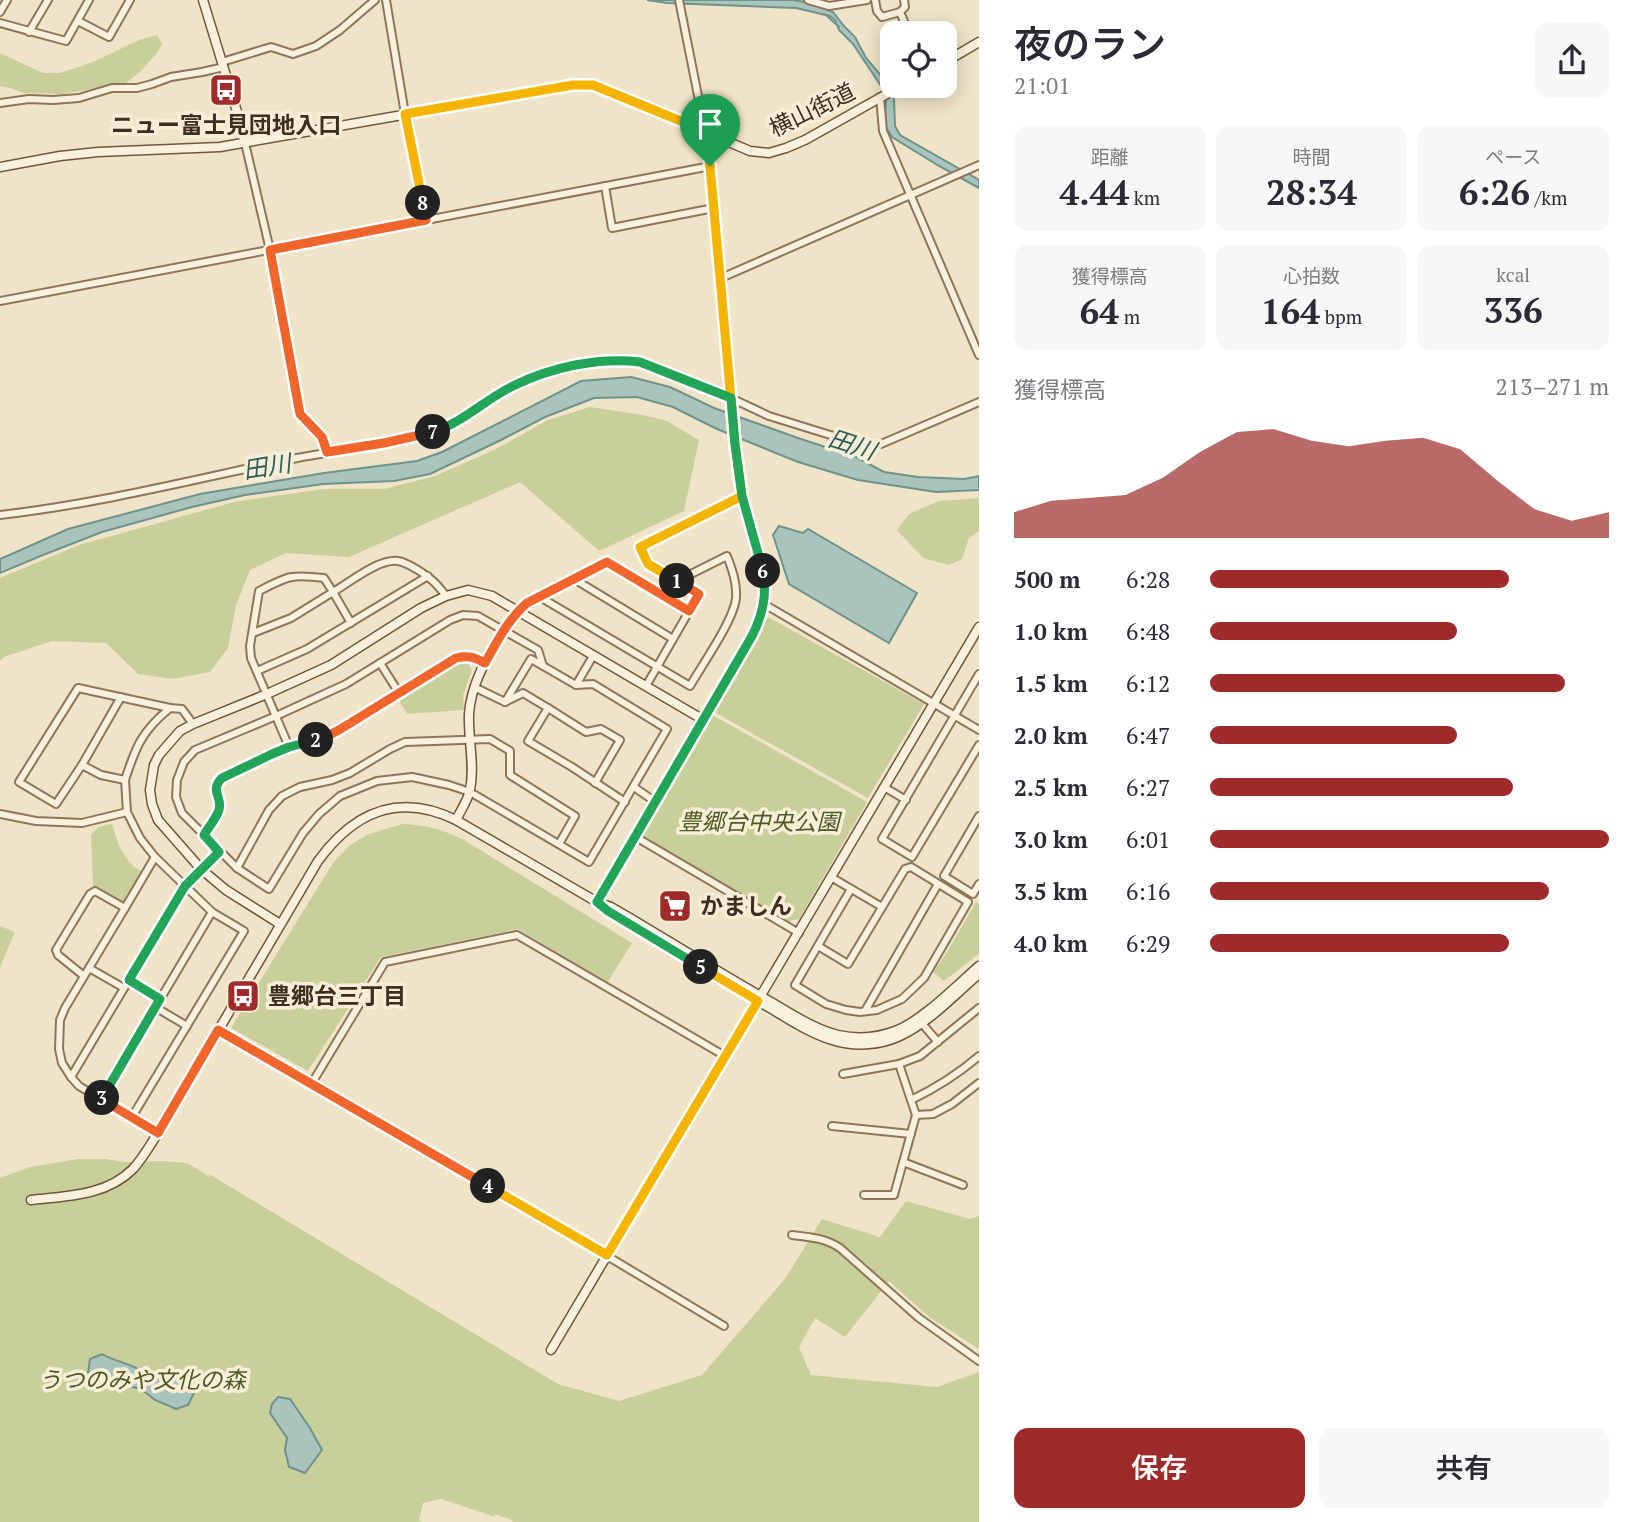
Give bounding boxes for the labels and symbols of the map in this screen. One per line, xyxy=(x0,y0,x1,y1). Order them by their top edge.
bus stop icon: ニュー富士見団地入口 xyxy=(207,71,245,109)
street label: 横山街道 xyxy=(764,75,860,144)
pin xyxy=(680,94,740,166)
place label: ニュー富士見団地入口 xyxy=(111,109,341,140)
pin: 8 xyxy=(406,186,440,220)
pin: 7 xyxy=(416,414,450,450)
water label: 田川 xyxy=(825,421,883,468)
water label: 田川 xyxy=(241,446,296,486)
pin: 6 xyxy=(746,554,780,588)
pin: 1 xyxy=(660,564,694,598)
pin: 2 xyxy=(298,722,334,758)
park label: 豊郷台中央公園 xyxy=(679,806,843,837)
supermarket icon: かましん xyxy=(656,887,694,925)
place label: かましん xyxy=(700,890,792,921)
pin: 5 xyxy=(684,950,718,984)
bus stop icon: 豊郷台三丁目 xyxy=(224,977,262,1015)
place label: 豊郷台三丁目 xyxy=(268,980,406,1011)
pin: 3 xyxy=(84,1080,119,1116)
pin: 4 xyxy=(470,1168,505,1204)
park label: うつのみや文化の森 xyxy=(39,1364,248,1395)

